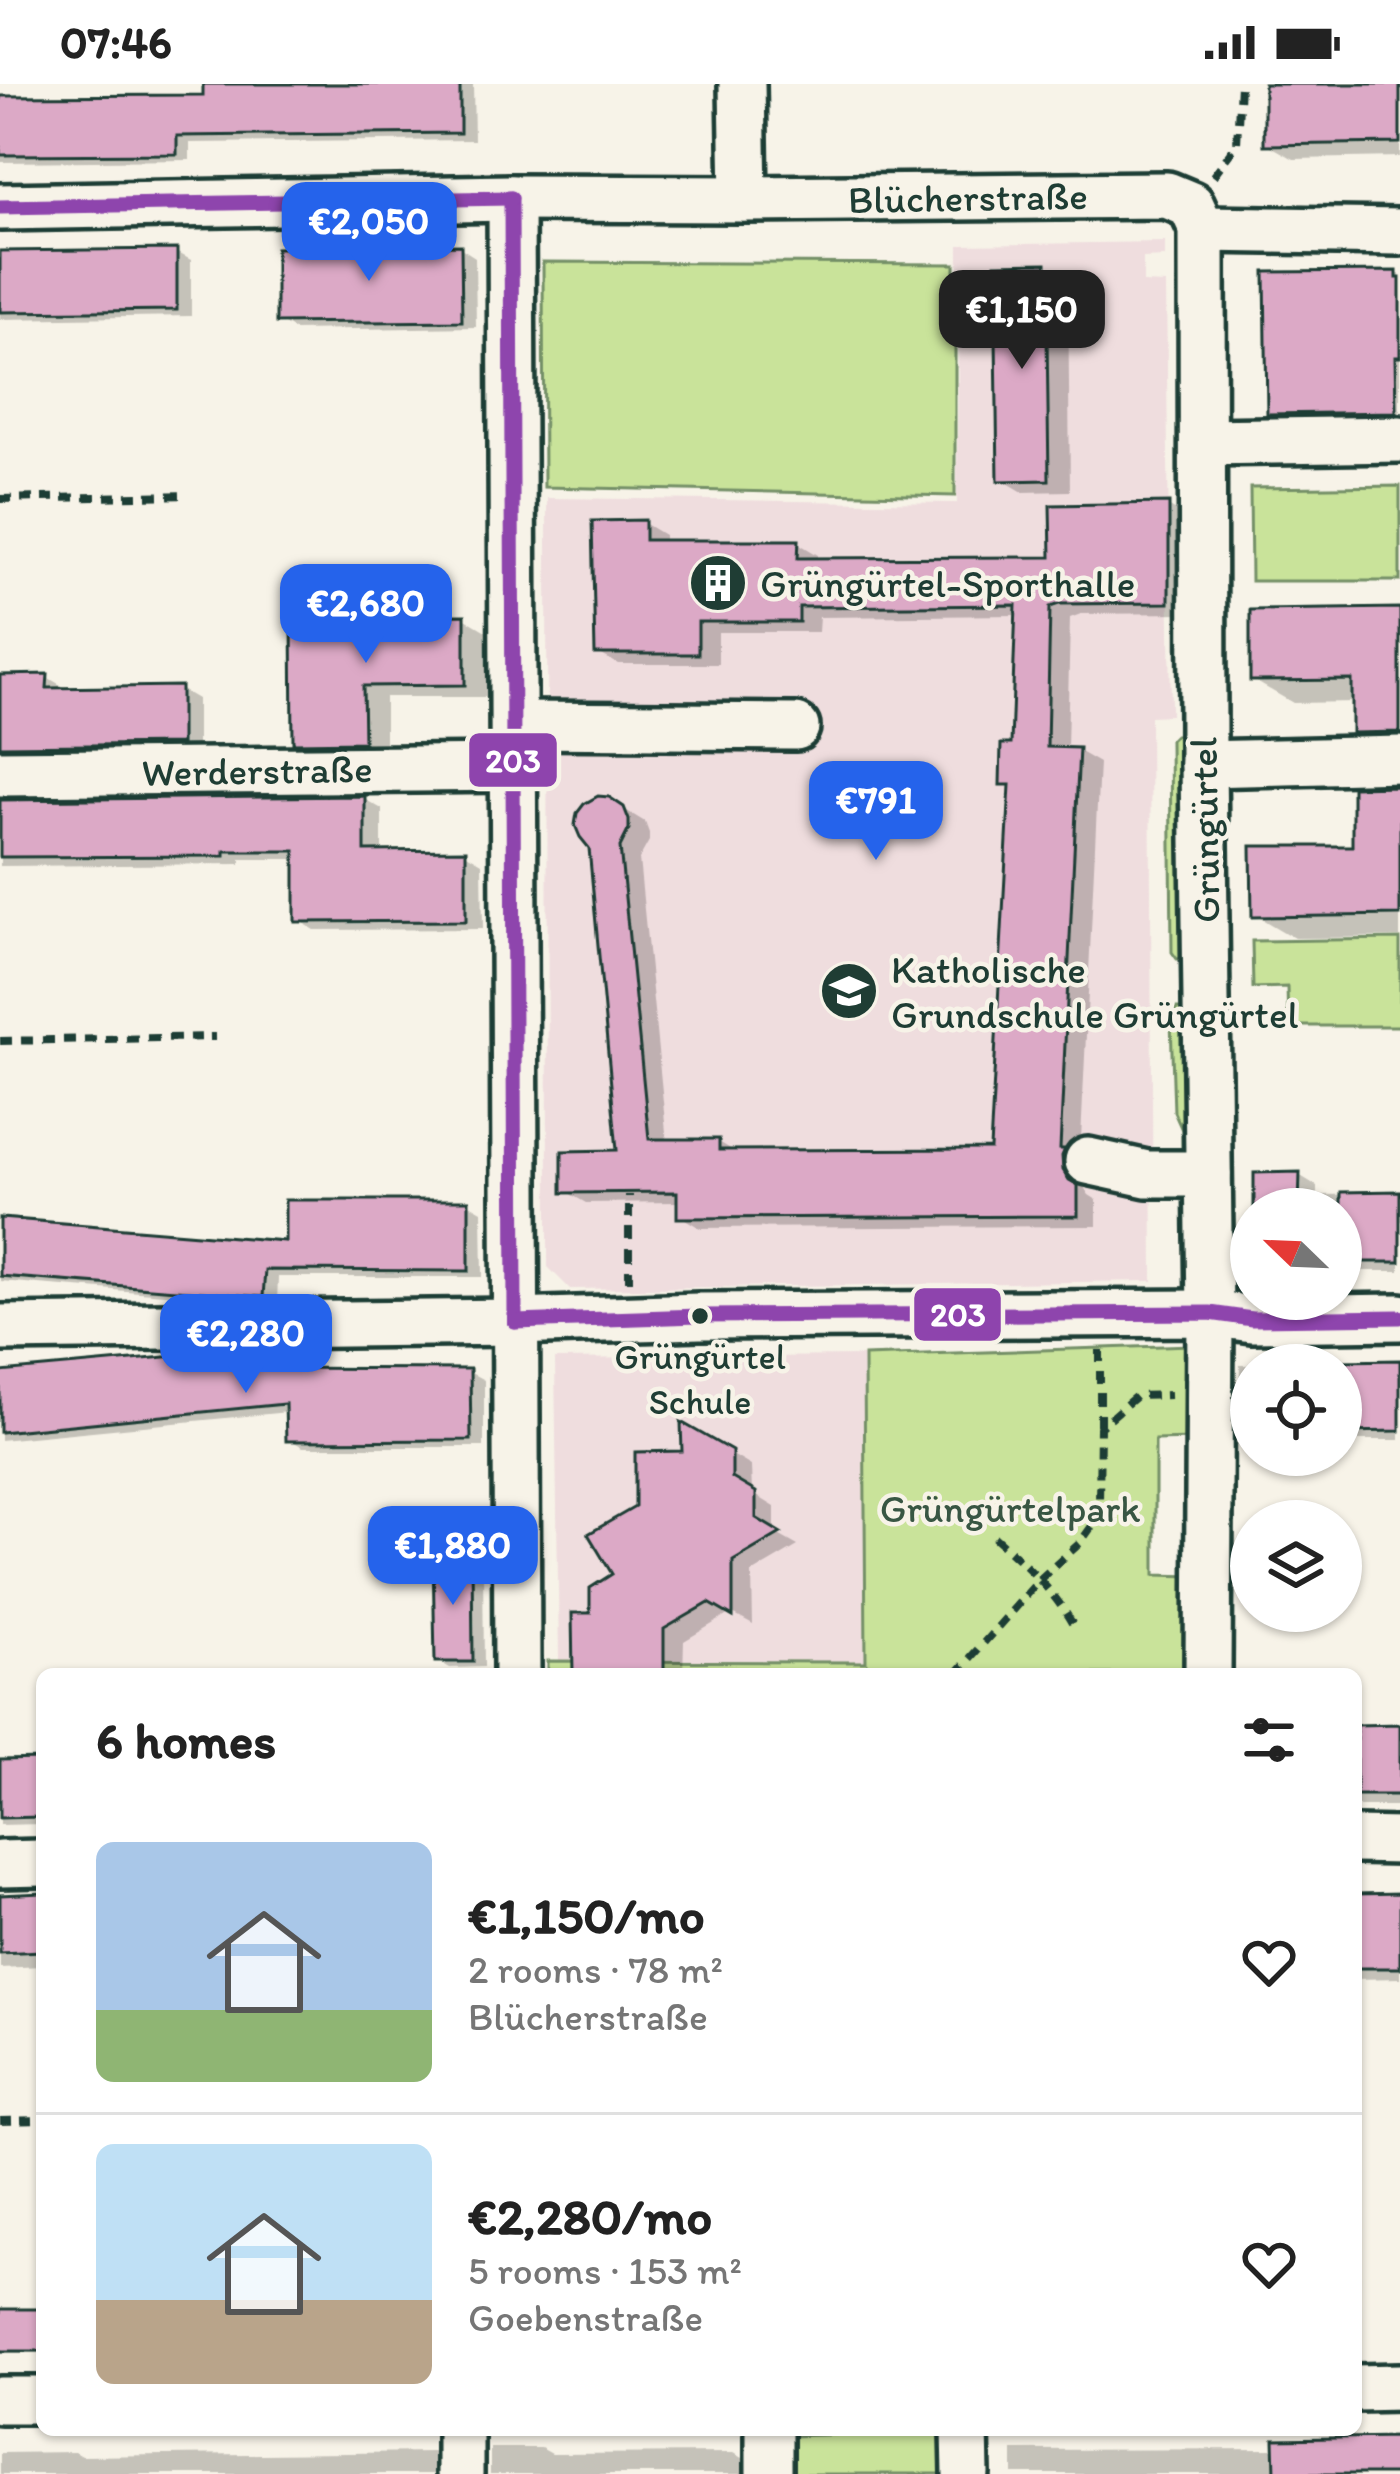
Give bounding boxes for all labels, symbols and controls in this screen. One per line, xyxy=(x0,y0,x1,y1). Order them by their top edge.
text: 07:46 xyxy=(60,15,172,69)
street label: Blücherstraße xyxy=(848,172,1088,223)
pin: €2,050 xyxy=(271,182,467,284)
text: €2,050 xyxy=(309,197,429,244)
pin: €1,150 xyxy=(924,270,1120,372)
text: €1,150 xyxy=(966,285,1078,332)
building icon: Grüngürtel-Sporthalle xyxy=(687,552,749,614)
place label: Grüngürtel-Sporthalle xyxy=(760,560,1135,607)
pin: €2,680 xyxy=(268,564,464,666)
text: €2,680 xyxy=(307,579,425,626)
line badge: 203 xyxy=(467,731,559,789)
street label: Grüngürtel xyxy=(1179,737,1230,923)
text: 203 xyxy=(485,741,541,780)
street label: Werderstraße xyxy=(141,745,373,796)
pin: €791 xyxy=(805,761,947,863)
text: €791 xyxy=(836,776,916,823)
place label: Katholische Grundschule Grüngürtel xyxy=(891,946,1299,1038)
school or university icon: Katholische Grundschule Grüngürtel xyxy=(818,960,880,1022)
north arrow xyxy=(1230,1188,1362,1320)
map controls xyxy=(1230,1188,1362,1632)
line badge: 203 xyxy=(912,1286,1003,1343)
pin: €2,280 xyxy=(148,1294,344,1396)
text: 203 xyxy=(930,1295,986,1334)
marker: Grüngürtel Schule xyxy=(689,1305,711,1327)
text: €2,280 xyxy=(187,1309,305,1356)
place label: Grüngürtel Schule xyxy=(614,1335,786,1423)
button: locate xyxy=(1230,1344,1362,1476)
park label: Grüngürtelpark xyxy=(880,1485,1140,1532)
button: layers xyxy=(1230,1500,1362,1632)
pin: €1,880 xyxy=(355,1506,551,1608)
text: €1,880 xyxy=(395,1521,511,1568)
icon: filters xyxy=(1236,1707,1302,1773)
text: 6 homes xyxy=(96,1710,276,1771)
text: €1,150/mo xyxy=(468,1885,705,1946)
icon: home xyxy=(192,1890,336,2034)
icon: heart xyxy=(1236,1929,1302,1995)
text: 2 rooms · 78 m² xyxy=(468,1946,723,1993)
text: Blücherstraße xyxy=(468,1993,708,2040)
text: €2,280/mo xyxy=(468,2186,712,2247)
icon: home xyxy=(192,2192,336,2336)
icon: heart xyxy=(1236,2231,1302,2297)
text: 5 rooms · 153 m² xyxy=(468,2247,742,2294)
text: Goebenstraße xyxy=(468,2294,703,2341)

